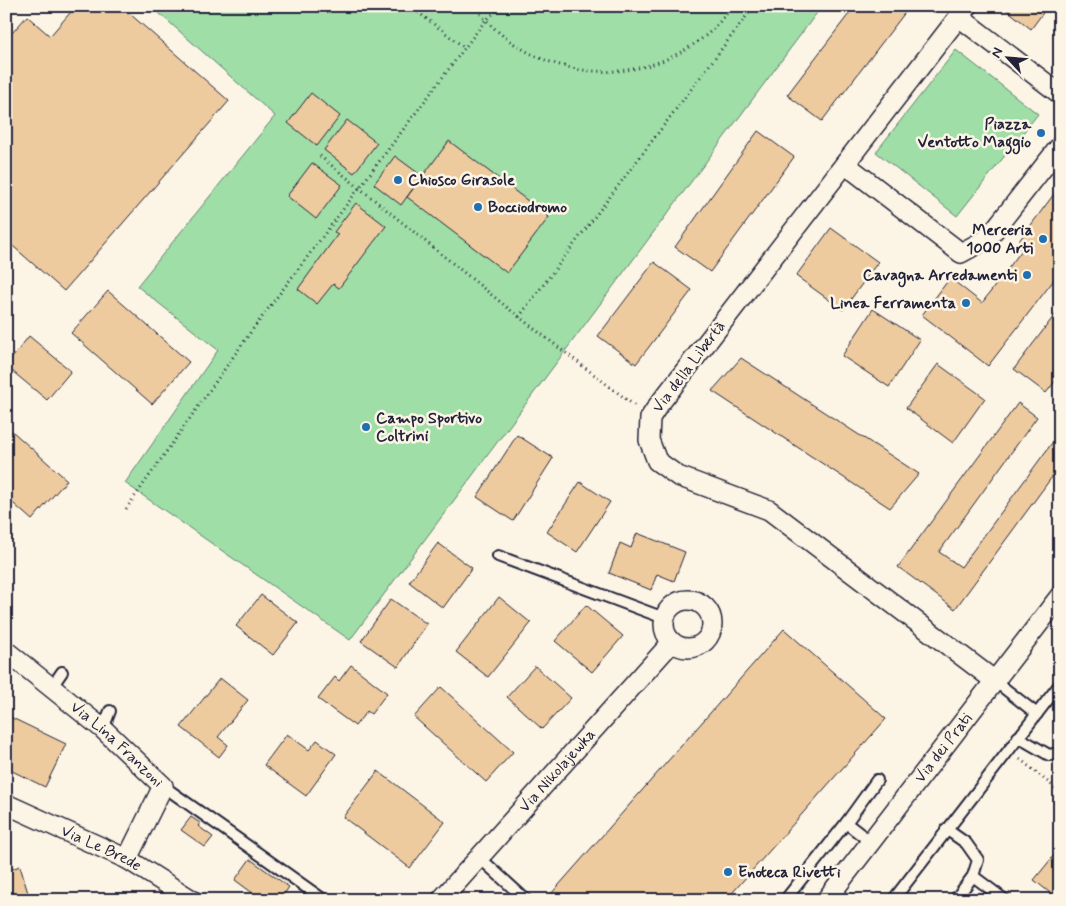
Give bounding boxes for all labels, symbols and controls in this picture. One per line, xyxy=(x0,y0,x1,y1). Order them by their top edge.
north arrow xyxy=(984,32,1034,82)
text: N xyxy=(987,45,1007,61)
place label: Piazza Ventotto Maggio xyxy=(918,114,1031,155)
marker: Piazza Ventotto Maggio xyxy=(1035,127,1047,139)
place label: Chiosco Girasole xyxy=(408,170,515,191)
marker: Chiosco Girasole xyxy=(392,174,404,186)
place label: Bocciodromo xyxy=(488,197,567,218)
marker: Bocciodromo xyxy=(472,201,484,213)
place label: Merceria 1000 Arti xyxy=(966,220,1034,259)
marker: Merceria 1000 Arti xyxy=(1037,233,1049,245)
place label: Cavagna Arredamenti xyxy=(863,265,1018,288)
marker: Cavagna Arredamenti xyxy=(1021,269,1033,281)
place label: Linea Ferramenta xyxy=(830,293,956,314)
marker: Linea Ferramenta xyxy=(960,297,972,309)
street label: Via della Libertà xyxy=(648,317,730,417)
place label: Campo Sportivo Coltrini xyxy=(376,408,482,447)
marker: Campo Sportivo Coltrini xyxy=(360,421,372,433)
street label: Via Lina Franzoni xyxy=(66,696,168,792)
street label: Via dei Prati xyxy=(909,709,977,787)
street label: Via Nikolajewka xyxy=(514,724,600,817)
street label: Via Le Brede xyxy=(58,820,146,876)
place label: Enoteca Rivetti xyxy=(738,862,841,883)
marker: Enoteca Rivetti xyxy=(722,866,734,878)

